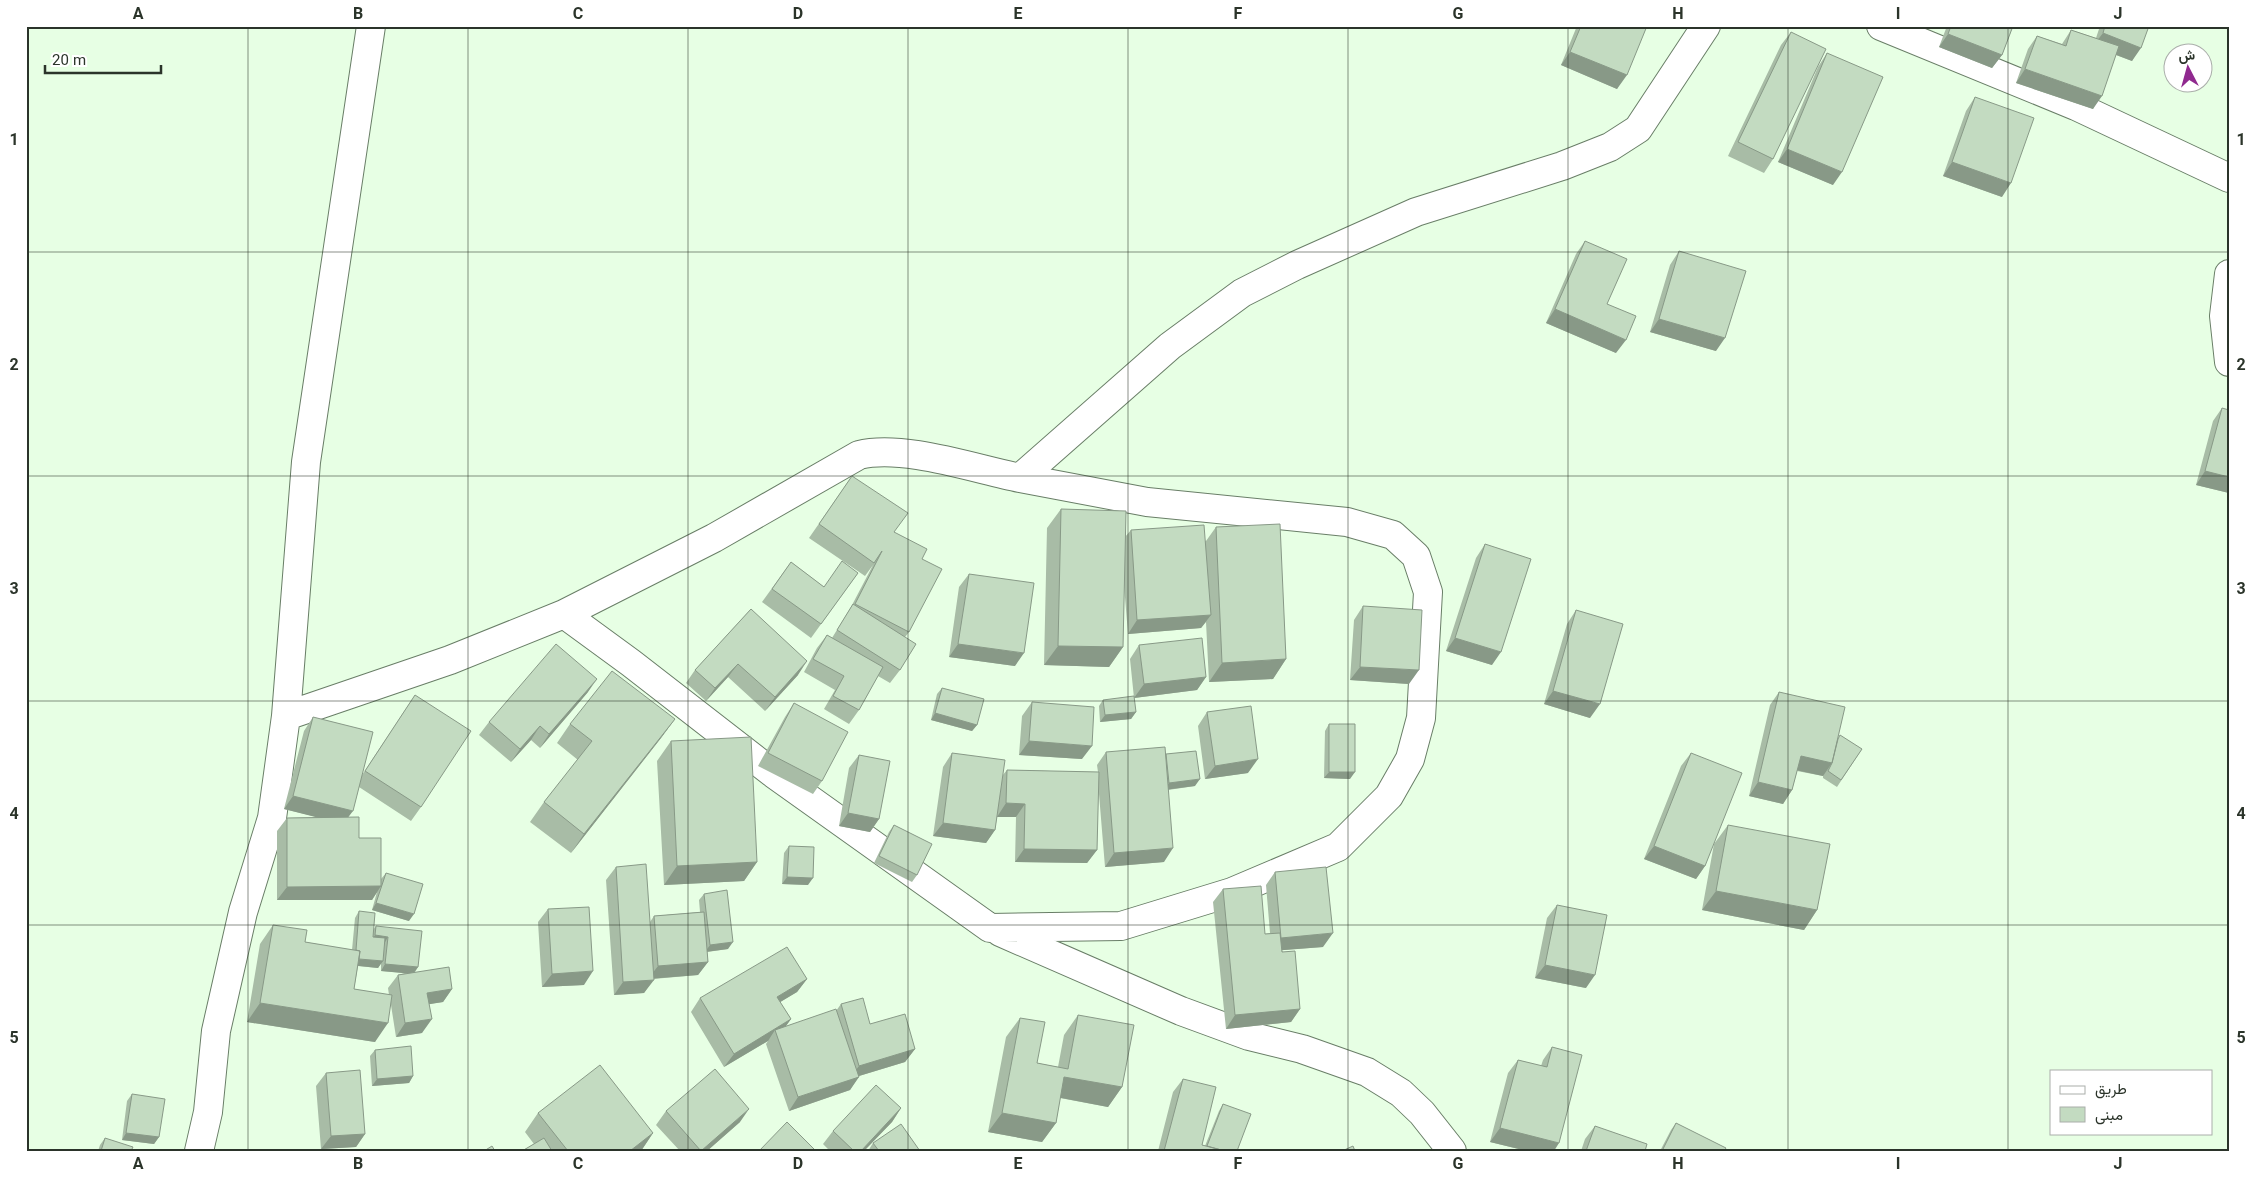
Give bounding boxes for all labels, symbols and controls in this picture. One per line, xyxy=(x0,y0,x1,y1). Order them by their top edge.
text: A xyxy=(133,3,144,28)
text: B xyxy=(353,3,363,28)
text: C xyxy=(573,3,583,28)
text: D xyxy=(793,3,803,28)
text: E xyxy=(1014,3,1023,28)
text: F xyxy=(1234,3,1243,28)
text: G xyxy=(1453,3,1464,28)
text: H xyxy=(1672,3,1684,28)
text: I xyxy=(1896,3,1900,28)
text: J xyxy=(2114,3,2122,28)
scale bar xyxy=(45,42,161,74)
north arrow xyxy=(2162,42,2212,92)
text: ش xyxy=(2177,45,2197,69)
text: 20 m xyxy=(52,50,86,73)
text: 1 xyxy=(9,129,19,154)
text: 1 xyxy=(2236,129,2246,154)
text: 2 xyxy=(9,354,19,379)
text: 2 xyxy=(2236,354,2246,379)
text: 3 xyxy=(9,578,19,603)
text: 3 xyxy=(2236,578,2246,603)
text: 4 xyxy=(9,803,19,828)
text: 4 xyxy=(2236,803,2246,828)
text: 5 xyxy=(9,1027,19,1052)
text: 5 xyxy=(2236,1027,2246,1052)
legend xyxy=(2050,1070,2212,1134)
text: طريق xyxy=(2095,1079,2127,1102)
text: مبنى xyxy=(2095,1105,2123,1128)
text: A xyxy=(133,1153,144,1177)
text: B xyxy=(353,1153,363,1177)
text: C xyxy=(573,1153,583,1177)
text: D xyxy=(793,1153,803,1177)
text: E xyxy=(1014,1153,1023,1177)
text: F xyxy=(1234,1153,1243,1177)
text: G xyxy=(1453,1153,1464,1177)
text: H xyxy=(1672,1153,1684,1177)
text: I xyxy=(1896,1153,1900,1177)
text: J xyxy=(2114,1153,2122,1177)

